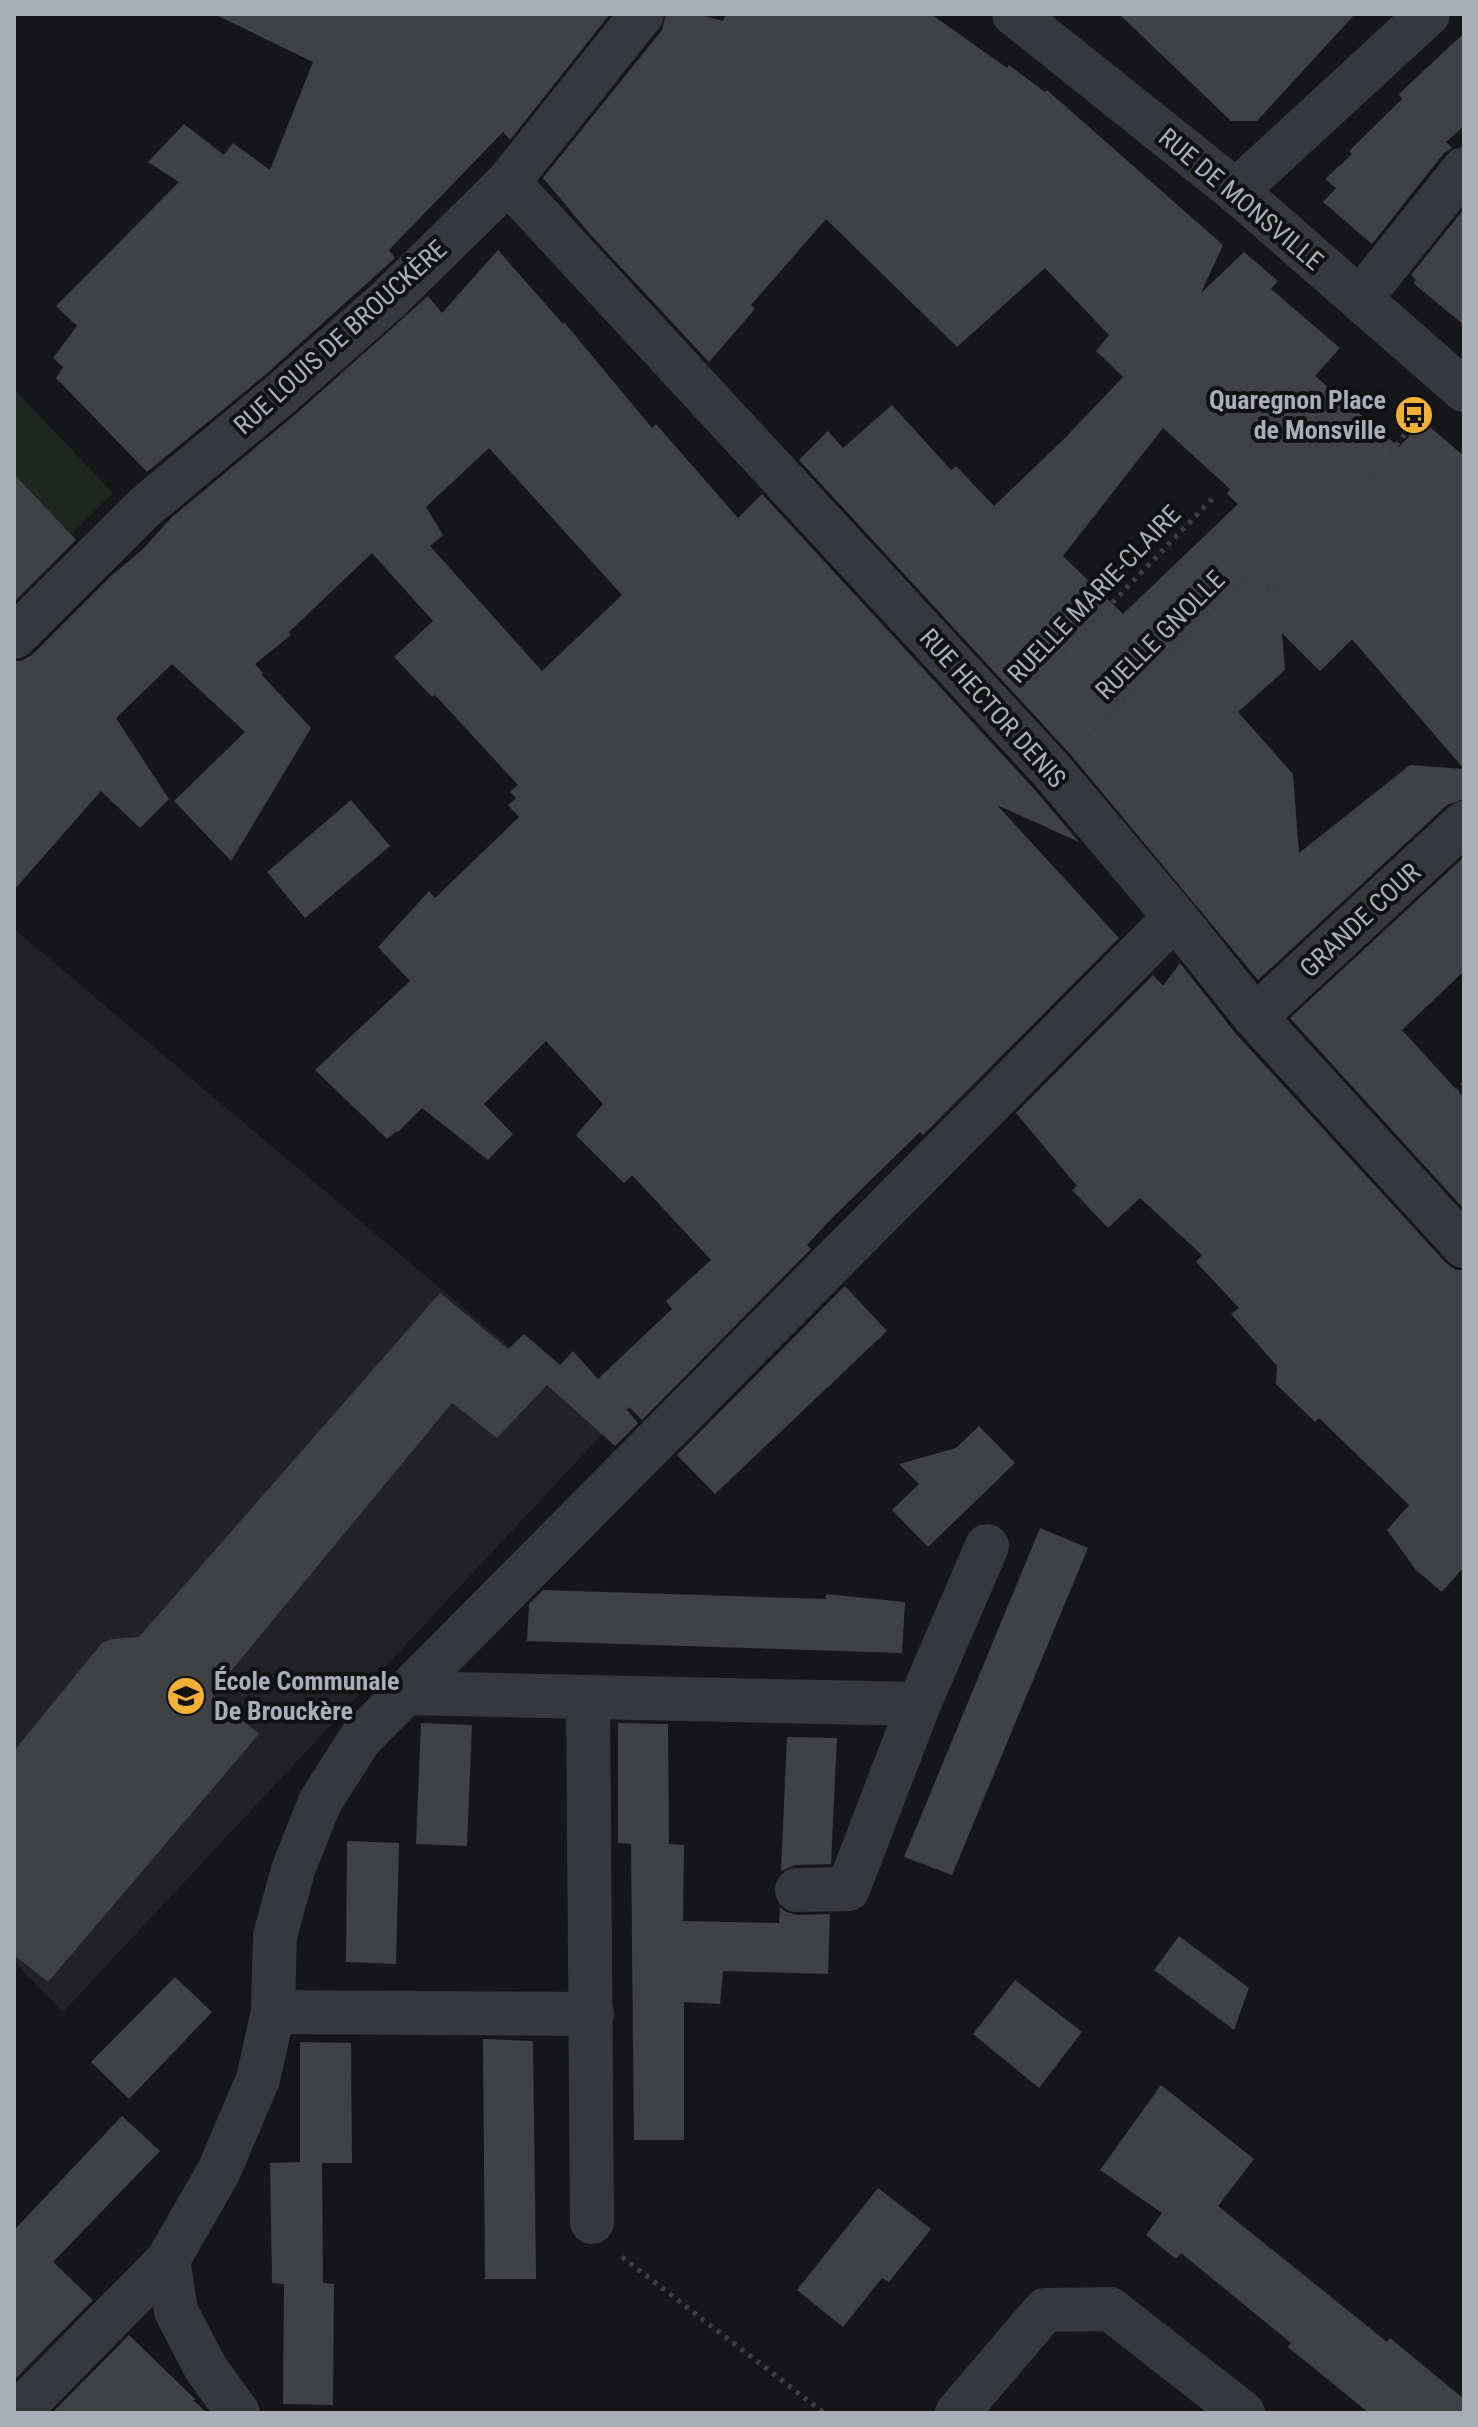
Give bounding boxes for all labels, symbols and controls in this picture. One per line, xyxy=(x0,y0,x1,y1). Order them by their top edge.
street label: RUE DE MONSVILLE xyxy=(1153,122,1329,276)
street label: RUE LOUIS DE BROUCKÈRE xyxy=(228,234,452,440)
place label: Quaregnon Place de Monsville xyxy=(1209,385,1386,445)
bus stop icon: Quaregnon Place de Monsville xyxy=(1393,394,1435,436)
street label: RUELLE MARIE-CLAIRE xyxy=(1002,499,1186,689)
street label: RUELLE GNOLLE xyxy=(1089,564,1231,706)
street label: RUE HECTOR DENIS xyxy=(914,622,1072,794)
street label: GRANDE COUR xyxy=(1294,857,1426,983)
place label: École Communale De Brouckère xyxy=(214,1666,400,1726)
school or university icon: École Communale De Brouckère xyxy=(165,1675,207,1717)

